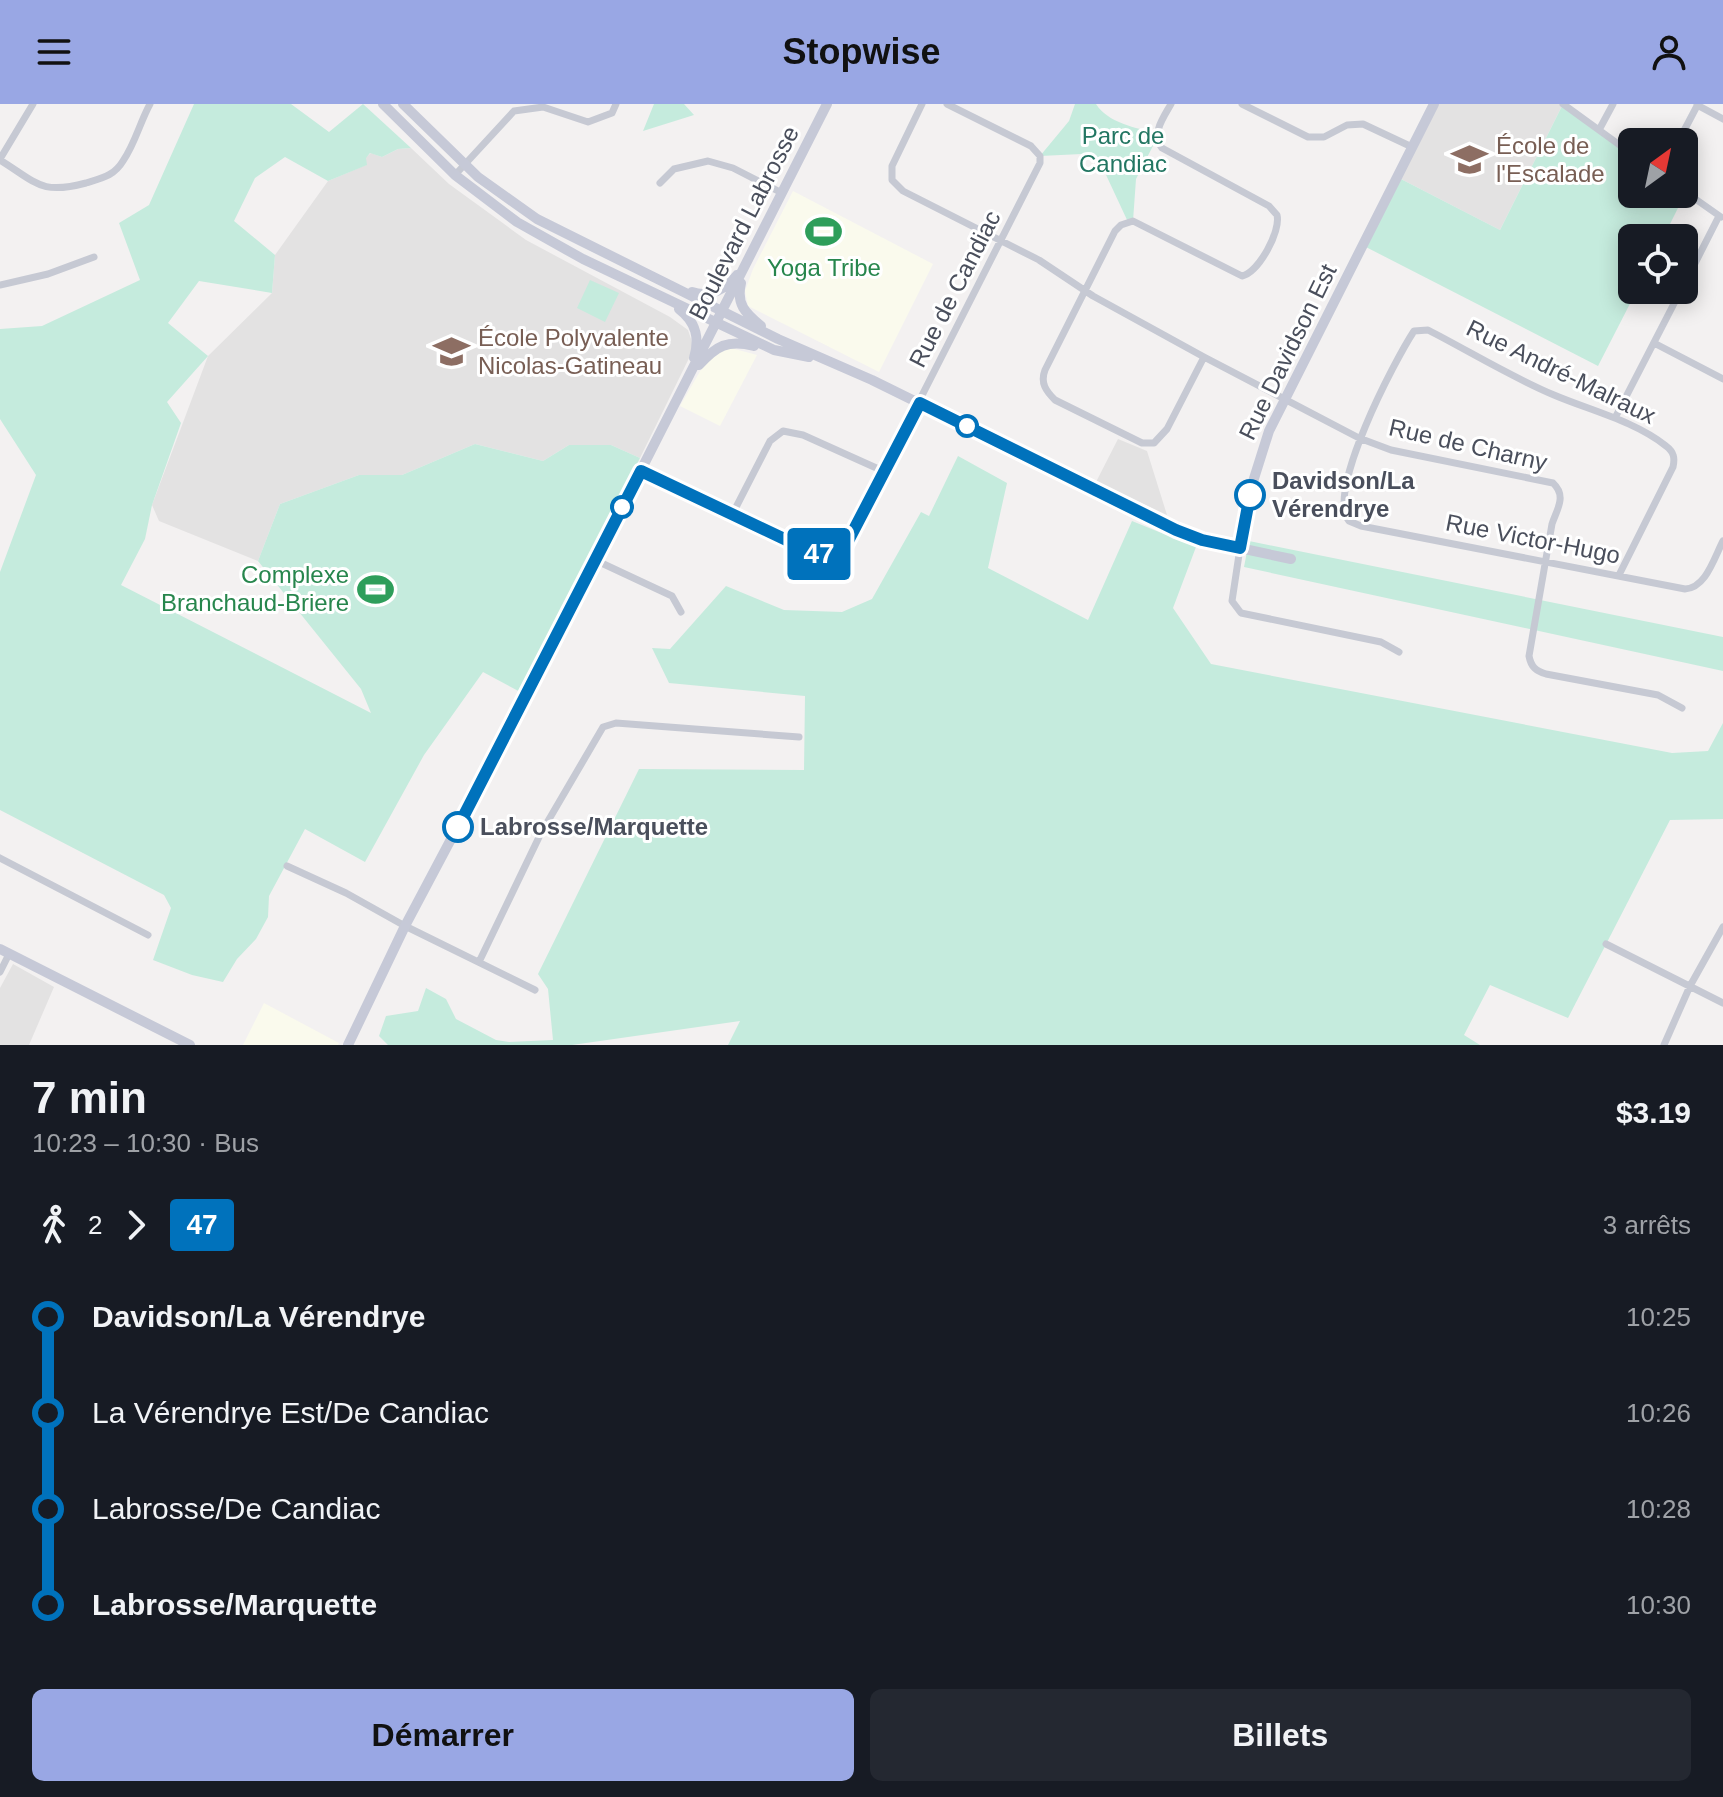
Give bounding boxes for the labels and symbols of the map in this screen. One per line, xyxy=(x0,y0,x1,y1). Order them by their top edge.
street label: Boulevard Labrosse xyxy=(683,122,804,324)
park label: Parc de Candiac xyxy=(1079,122,1167,177)
north arrow xyxy=(1618,128,1698,208)
place label: École de l'Escalade xyxy=(1496,132,1605,187)
school or university icon: École de l'Escalade xyxy=(1451,141,1489,179)
street label: Rue de Candiac xyxy=(903,206,1006,372)
sports icon: Yoga Tribe xyxy=(805,212,843,250)
place label: Yoga Tribe xyxy=(767,254,881,281)
street label: Rue Davidson Est xyxy=(1233,259,1342,444)
street label: Rue André-Malraux xyxy=(1462,314,1660,429)
place label: École Polyvalente Nicolas-Gatineau xyxy=(478,324,669,379)
school or university icon: École Polyvalente Nicolas-Gatineau xyxy=(433,333,471,371)
street label: Rue de Charny xyxy=(1386,413,1550,476)
unlabelled marker xyxy=(956,415,978,437)
place label: Davidson/La Vérendrye xyxy=(1272,467,1415,522)
marker: Davidson/La Vérendrye xyxy=(1235,480,1265,510)
unlabelled marker xyxy=(611,496,633,518)
street label: Rue Victor-Hugo xyxy=(1444,508,1623,569)
line badge: 47 xyxy=(783,528,855,580)
place label: Complexe Branchaud-Briere xyxy=(161,561,349,616)
sports icon: Complexe Branchaud-Briere xyxy=(356,570,394,608)
marker: Labrosse/Marquette xyxy=(443,812,473,842)
place label: Labrosse/Marquette xyxy=(480,813,708,840)

